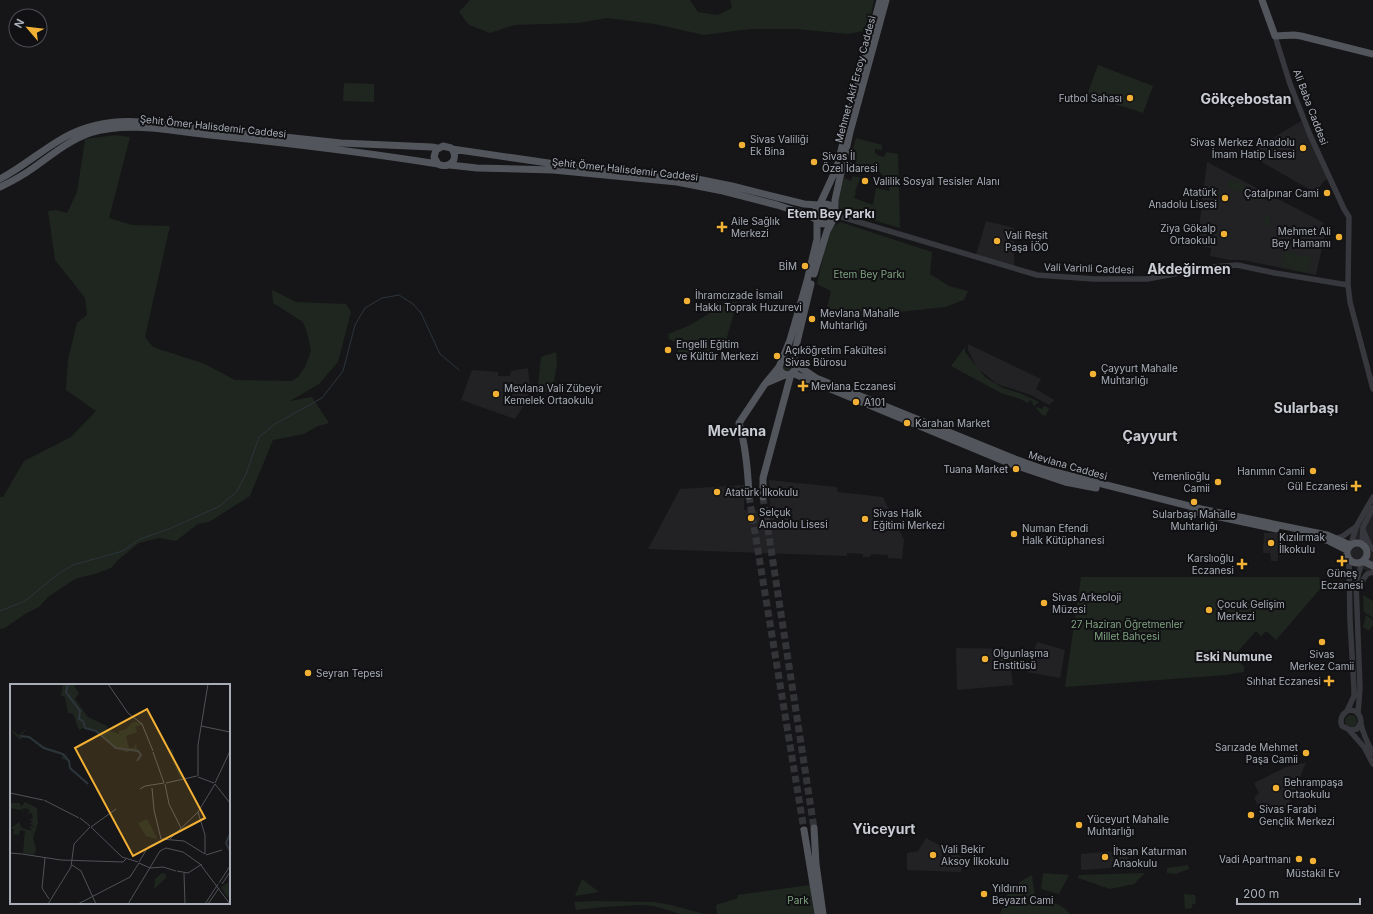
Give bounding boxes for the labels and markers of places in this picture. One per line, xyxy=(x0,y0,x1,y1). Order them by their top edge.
place label: Futbol Sahası xyxy=(1059,92,1122,104)
marker: Futbol Sahası xyxy=(1125,93,1135,103)
place label: Sivas Valiliği Ek Bina xyxy=(750,133,808,157)
place label: Sivas Merkez Anadolu İmam Hatip Lisesi xyxy=(1190,136,1295,160)
marker: Sivas Valiliği Ek Bina xyxy=(737,140,747,150)
marker: Sivas Merkez Anadolu İmam Hatip Lisesi xyxy=(1298,143,1308,153)
place label: Sivas İl Özel İdaresi xyxy=(822,149,878,174)
marker: Sivas İl Özel İdaresi xyxy=(809,157,819,167)
place label: Valilik Sosyal Tesisler Alanı xyxy=(873,175,1000,187)
marker: Valilik Sosyal Tesisler Alanı xyxy=(860,176,870,186)
place label: Atatürk Anadolu Lisesi xyxy=(1148,186,1218,210)
place label: Çatalpınar Cami xyxy=(1244,187,1319,199)
marker: Çatalpınar Cami xyxy=(1322,188,1332,198)
marker: Atatürk Anadolu Lisesi xyxy=(1220,193,1230,203)
place label: Aile Sağlık Merkezi xyxy=(731,215,780,239)
marker: Aile Sağlık Merkezi xyxy=(716,221,728,233)
place label: Ziya Gökalp Ortaokulu xyxy=(1160,222,1216,246)
place label: Mehmet Ali Bey Hamamı xyxy=(1272,225,1331,249)
place label: Vali Reşit Paşa İÖO xyxy=(1005,229,1049,253)
marker: Ziya Gökalp Ortaokulu xyxy=(1219,229,1229,239)
marker: Mehmet Ali Bey Hamamı xyxy=(1334,232,1344,242)
marker: Vali Reşit Paşa İÖO xyxy=(992,236,1002,246)
place label: BİM xyxy=(779,259,797,272)
marker: BİM xyxy=(800,261,810,271)
place label: İhramcızade İsmail Hakkı Toprak Huzurevi xyxy=(695,288,802,313)
marker: İhramcızade İsmail Hakkı Toprak Huzurevi xyxy=(682,296,692,306)
place label: Mevlana Mahalle Muhtarlığı xyxy=(820,307,900,331)
marker: Mevlana Mahalle Muhtarlığı xyxy=(807,314,817,324)
place label: Engelli Eğitim ve Kültür Merkezi xyxy=(676,338,758,362)
place label: Açıköğretim Fakültesi Sivas Bürosu xyxy=(785,344,886,368)
marker: Engelli Eğitim ve Kültür Merkezi xyxy=(663,345,673,355)
marker: Açıköğretim Fakültesi Sivas Bürosu xyxy=(772,351,782,361)
place label: Çayyurt Mahalle Muhtarlığı xyxy=(1101,362,1178,386)
marker: Çayyurt Mahalle Muhtarlığı xyxy=(1088,369,1098,379)
place label: Mevlana Eczanesi xyxy=(811,380,896,392)
marker: Mevlana Eczanesi xyxy=(798,381,808,391)
place label: Mevlana Vali Zübeyir Kemelek Ortaokulu xyxy=(504,382,602,406)
marker: Mevlana Vali Zübeyir Kemelek Ortaokulu xyxy=(491,389,501,399)
place label: A101 xyxy=(864,396,885,408)
marker: A101 xyxy=(851,397,861,407)
place label: Karahan Market xyxy=(915,417,991,429)
marker: Karahan Market xyxy=(902,418,912,428)
place label: Tuana Market xyxy=(943,463,1009,475)
marker: Tuana Market xyxy=(1011,464,1021,474)
place label: Hanımın Camii xyxy=(1237,465,1305,477)
marker: Hanımın Camii xyxy=(1308,466,1318,476)
place label: Yemenlioğlu Camii xyxy=(1152,470,1210,494)
marker: Yemenlioğlu Camii xyxy=(1213,477,1223,487)
place label: Gül Eczanesi xyxy=(1287,480,1348,492)
marker: Gül Eczanesi xyxy=(1351,481,1361,491)
place label: Atatürk İlkokulu xyxy=(725,485,798,498)
marker: Atatürk İlkokulu xyxy=(712,487,722,497)
marker: Sularbaşı Mahalle Muhtarlığı xyxy=(1189,497,1199,507)
place label: Selçuk Anadolu Lisesi xyxy=(759,506,828,530)
place label: Sivas Halk Eğitimi Merkezi xyxy=(873,507,945,531)
place label: Sularbaşı Mahalle Muhtarlığı xyxy=(1152,508,1236,532)
marker: Selçuk Anadolu Lisesi xyxy=(746,513,756,523)
marker: Sivas Halk Eğitimi Merkezi xyxy=(860,514,870,524)
place label: Numan Efendi Halk Kütüphanesi xyxy=(1022,522,1104,546)
marker: Numan Efendi Halk Kütüphanesi xyxy=(1009,529,1019,539)
place label: Kızılırmak İlkokulu xyxy=(1279,531,1325,555)
marker: Kızılırmak İlkokulu xyxy=(1266,538,1276,548)
place label: Karslıoğlu Eczanesi xyxy=(1187,552,1234,576)
marker: Güneş Eczanesi xyxy=(1337,556,1347,566)
marker: Karslıoğlu Eczanesi xyxy=(1237,559,1247,569)
place label: Güneş Eczanesi xyxy=(1321,567,1363,591)
place label: Sivas Arkeoloji Müzesi xyxy=(1052,591,1121,615)
marker: Sivas Arkeoloji Müzesi xyxy=(1039,598,1049,608)
place label: Çocuk Gelişim Merkezi xyxy=(1217,598,1285,622)
marker: Çocuk Gelişim Merkezi xyxy=(1204,605,1214,615)
marker: Sivas Merkez Camii xyxy=(1317,637,1327,647)
place label: Olgunlaşma Enstitüsü xyxy=(993,647,1049,671)
place label: Sivas Merkez Camii xyxy=(1290,648,1354,672)
marker: Olgunlaşma Enstitüsü xyxy=(980,654,990,664)
place label: Seyran Tepesi xyxy=(316,667,383,679)
marker: Seyran Tepesi xyxy=(303,668,313,678)
place label: Sıhhat Eczanesi xyxy=(1246,675,1321,687)
marker: Sıhhat Eczanesi xyxy=(1324,676,1334,686)
place label: Sarızade Mehmet Paşa Camii xyxy=(1215,741,1299,765)
marker: Sarızade Mehmet Paşa Camii xyxy=(1301,748,1311,758)
place label: Behrampaşa Ortaokulu xyxy=(1284,776,1343,800)
marker: Behrampaşa Ortaokulu xyxy=(1271,783,1281,793)
place label: Sivas Farabi Gençlik Merkezi xyxy=(1259,803,1335,827)
marker: Sivas Farabi Gençlik Merkezi xyxy=(1246,810,1256,820)
place label: Yüceyurt Mahalle Muhtarlığı xyxy=(1087,813,1169,837)
marker: Yüceyurt Mahalle Muhtarlığı xyxy=(1074,820,1084,830)
place label: Vali Bekir Aksoy İlkokulu xyxy=(941,843,1009,867)
place label: İhsan Katurman Anaokulu xyxy=(1113,844,1187,869)
marker: Vali Bekir Aksoy İlkokulu xyxy=(928,850,938,860)
marker: İhsan Katurman Anaokulu xyxy=(1100,852,1110,862)
place label: Vadi Apartmanı xyxy=(1219,853,1291,865)
marker: Vadi Apartmanı xyxy=(1294,854,1304,864)
marker: Müstakil Ev xyxy=(1308,856,1318,866)
place label: Müstakil Ev xyxy=(1286,867,1340,879)
place label: Yıldırım Beyazıt Cami xyxy=(992,882,1054,906)
marker: Yıldırım Beyazıt Cami xyxy=(979,889,989,899)

